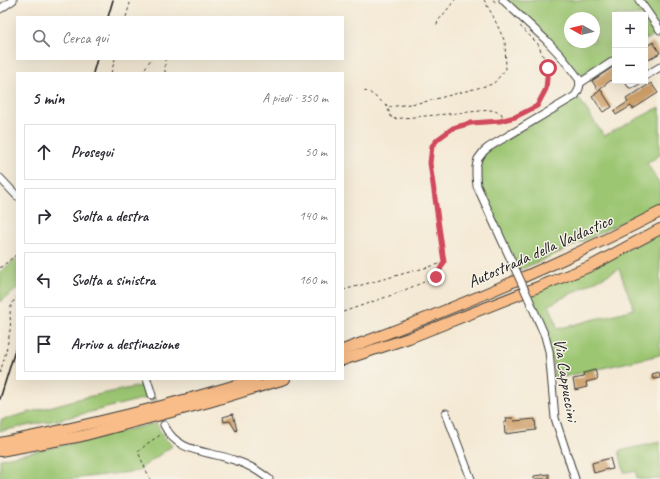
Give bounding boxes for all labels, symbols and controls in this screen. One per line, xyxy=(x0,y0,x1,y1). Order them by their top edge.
north arrow xyxy=(564,12,600,48)
map controls xyxy=(612,12,648,84)
button: + xyxy=(612,12,648,48)
search box xyxy=(16,16,344,60)
icon: search xyxy=(30,27,52,49)
text: Cerca qui xyxy=(62,29,108,48)
button: − xyxy=(612,48,648,84)
route start xyxy=(539,59,557,77)
text: 5 min xyxy=(32,88,64,109)
text: A piedi · 350 m xyxy=(263,90,328,106)
icon: ahead xyxy=(33,141,55,163)
text: Prosegui xyxy=(71,143,113,162)
text: 50 m xyxy=(305,144,327,160)
icon: right xyxy=(33,205,55,227)
text: Svolta a destra xyxy=(71,207,148,226)
text: 140 m xyxy=(299,208,327,224)
street label: Autostrada della Valdastico xyxy=(464,209,616,292)
route end xyxy=(427,268,445,286)
icon: left xyxy=(33,269,55,291)
text: Svolta a sinistra xyxy=(71,271,155,290)
text: 160 m xyxy=(299,272,327,288)
icon: arrive xyxy=(33,333,55,355)
text: Arrivo a destinazione xyxy=(71,335,179,354)
street label: Via Cappuccini xyxy=(549,337,583,425)

